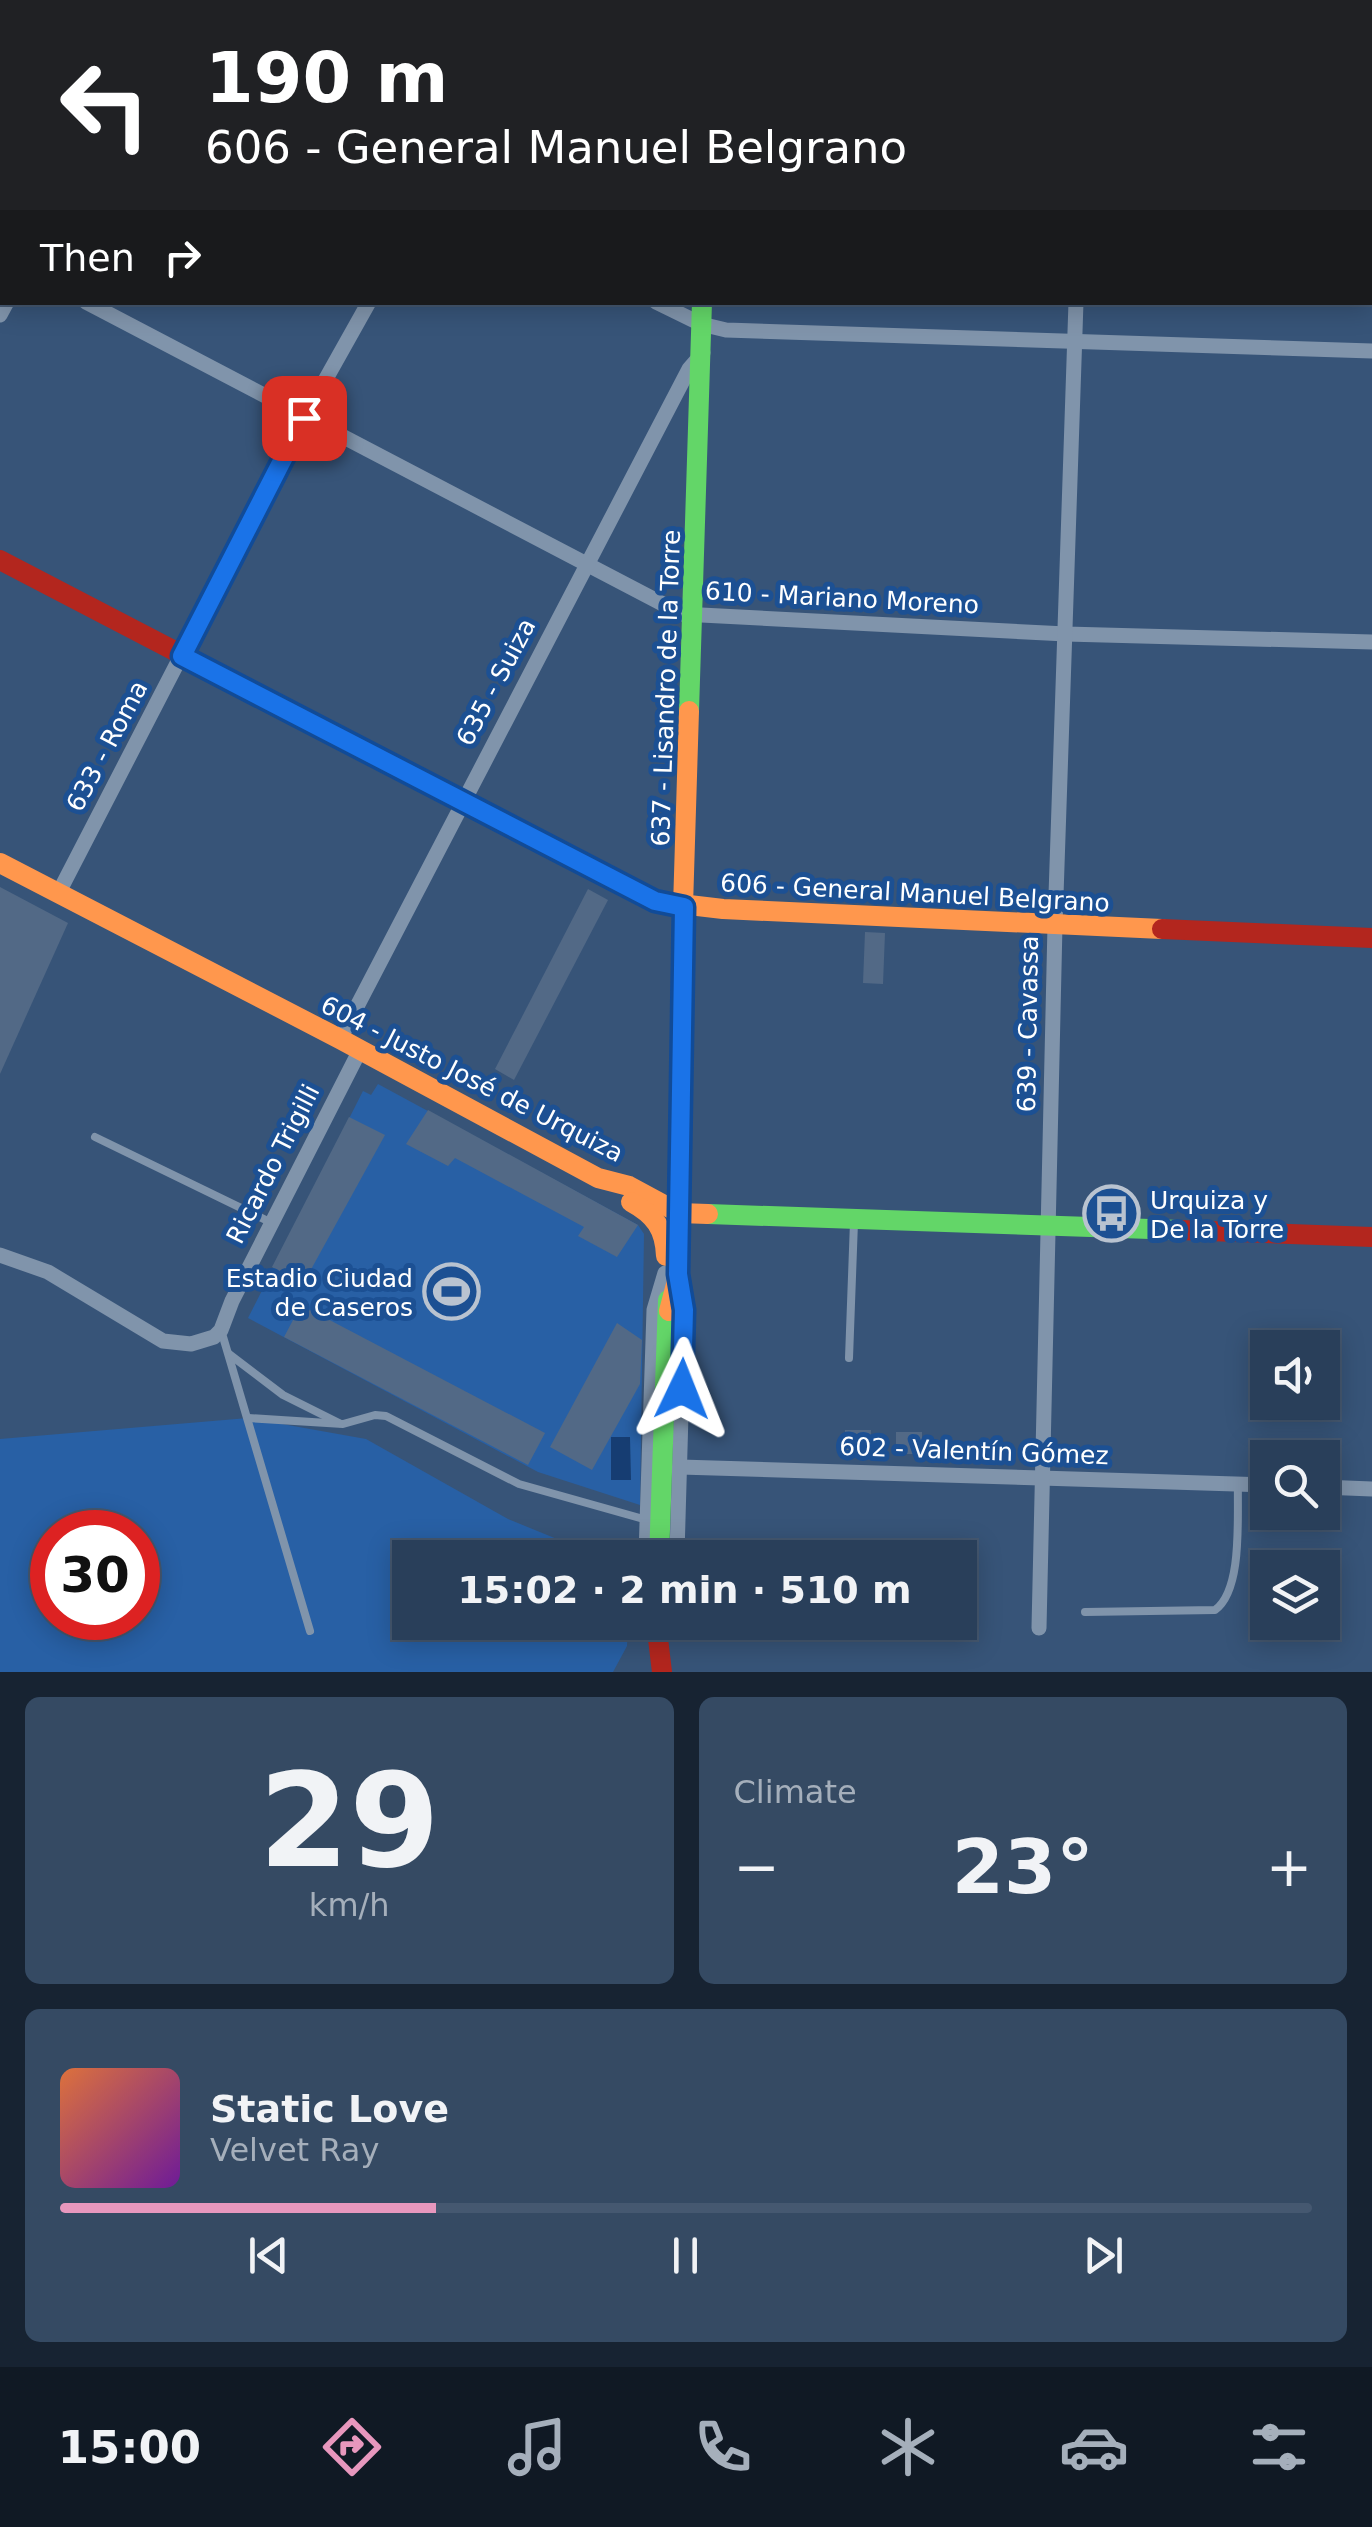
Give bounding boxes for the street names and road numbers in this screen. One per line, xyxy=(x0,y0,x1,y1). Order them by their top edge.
street label: 637 - Lisandro de la Torre xyxy=(646,529,686,847)
street label: 610 - Mariano Moreno xyxy=(704,576,980,620)
street label: 635 - Suiza xyxy=(450,614,542,750)
street label: 633 - Roma xyxy=(60,676,154,816)
street label: 606 - General Manuel Belgrano xyxy=(719,868,1111,918)
street label: 639 - Cavassa xyxy=(1012,935,1044,1113)
street label: 604 - Justo José de Urquiza xyxy=(316,990,628,1168)
street label: Ricardo Trigilli xyxy=(220,1080,326,1248)
street label: 602 - Valentín Gómez xyxy=(839,1432,1109,1470)

